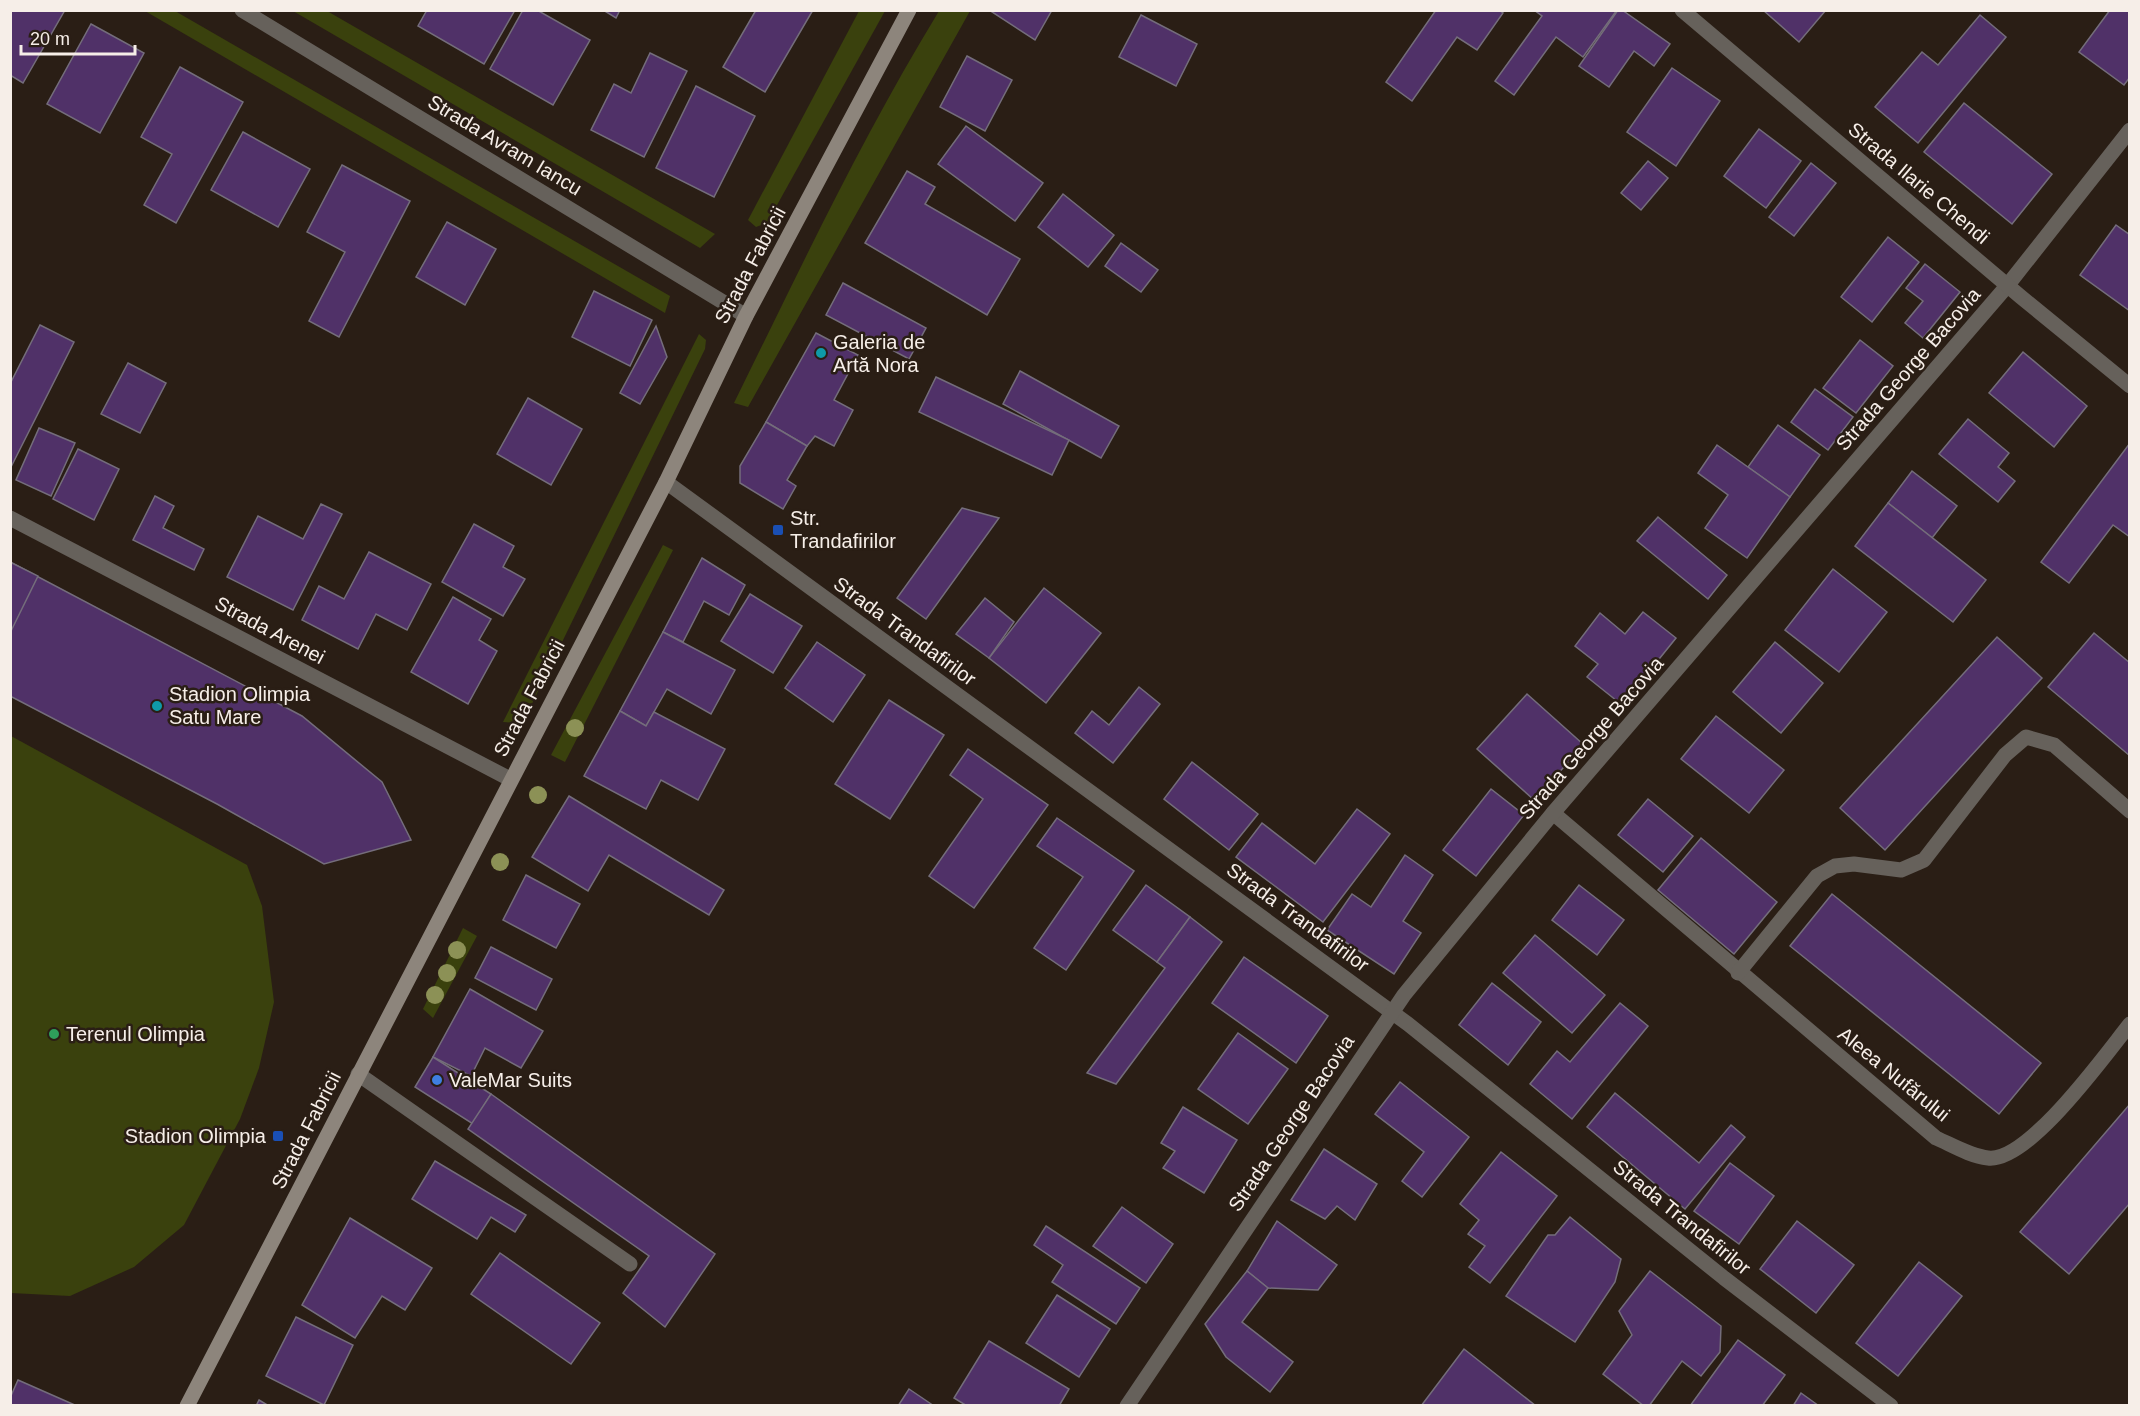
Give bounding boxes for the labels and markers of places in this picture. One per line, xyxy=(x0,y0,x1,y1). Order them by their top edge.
place label: Galeria de Artă Nora xyxy=(833,331,925,376)
marker: Galeria de Artă Nora xyxy=(814,346,828,360)
place label: Str. Trandafirilor xyxy=(790,507,896,552)
marker: Str. Trandafirilor xyxy=(771,523,785,537)
place label: Stadion Olimpia Satu Mare xyxy=(169,683,311,728)
marker: Stadion Olimpia Satu Mare xyxy=(150,699,164,713)
place label: Terenul Olimpia xyxy=(66,1023,206,1045)
marker: Terenul Olimpia xyxy=(47,1027,61,1041)
place label: ValeMar Suits xyxy=(449,1069,572,1091)
marker: ValeMar Suits xyxy=(430,1073,444,1087)
place label: Stadion Olimpia xyxy=(125,1125,267,1147)
marker: Stadion Olimpia xyxy=(271,1129,285,1143)

